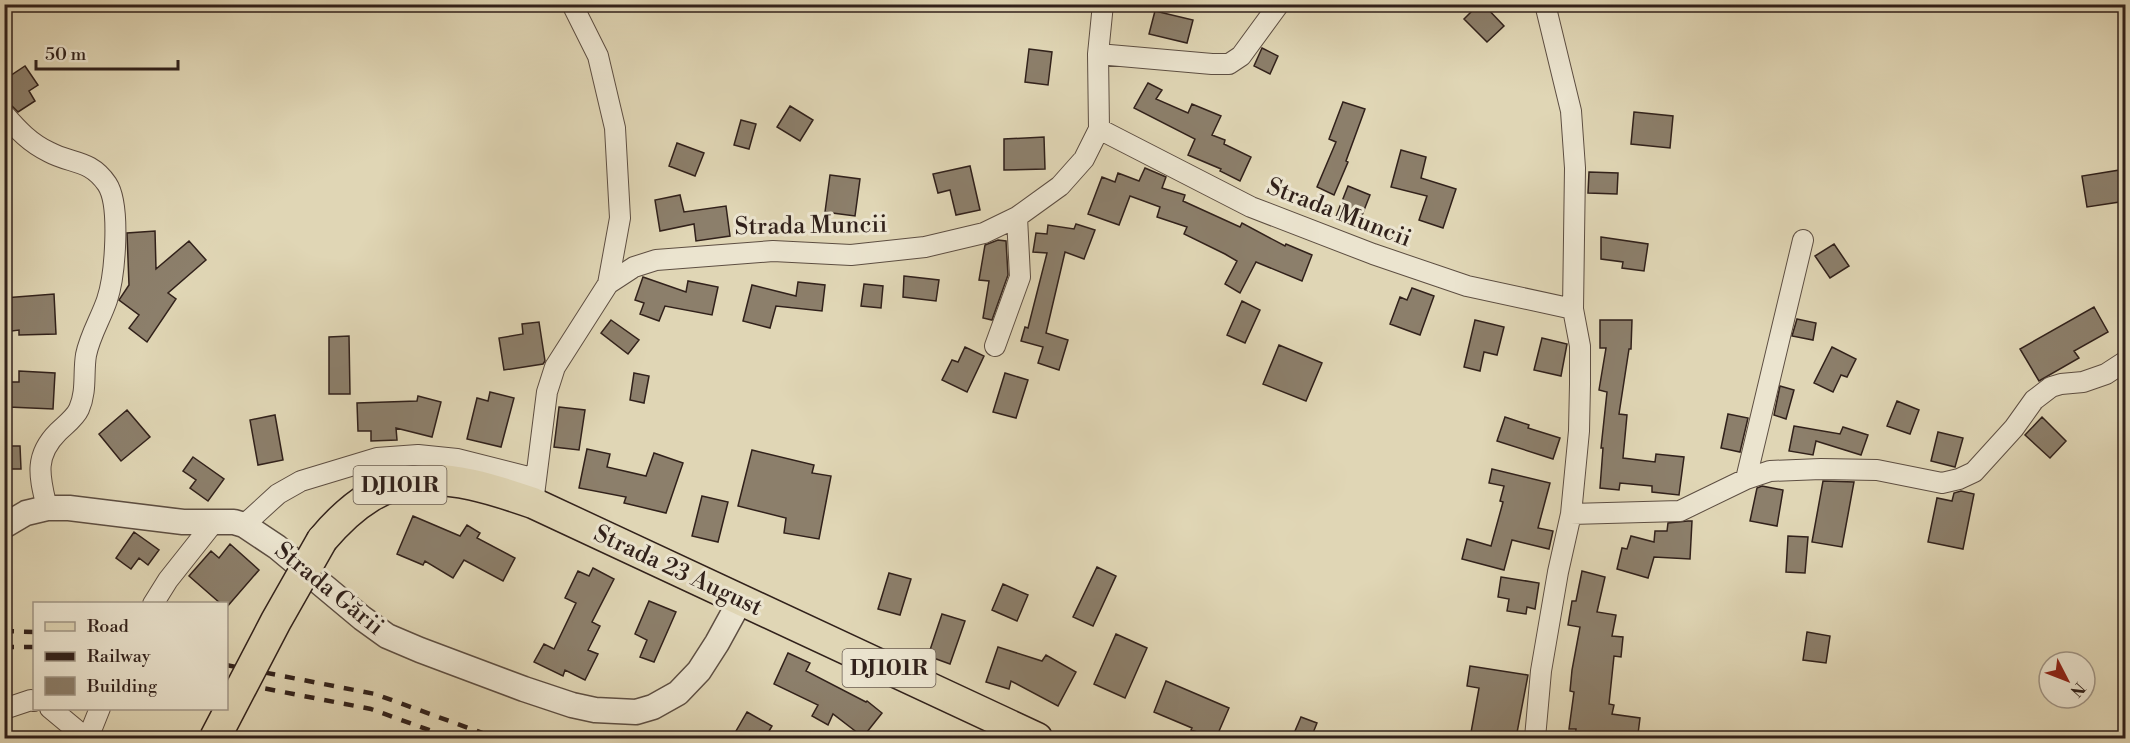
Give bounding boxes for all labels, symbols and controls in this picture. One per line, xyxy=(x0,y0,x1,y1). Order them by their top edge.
scale bar xyxy=(36,33,178,71)
text: 50 m xyxy=(45,43,87,66)
street label: Strada Muncii xyxy=(1262,172,1416,254)
street label: Strada Muncii xyxy=(734,210,888,242)
road number: DJ101R xyxy=(354,466,446,504)
street label: Strada 23 August xyxy=(589,519,768,623)
street label: Strada Gării xyxy=(268,536,390,642)
legend xyxy=(33,602,228,710)
text: Road xyxy=(87,615,130,638)
text: Railway xyxy=(87,645,151,668)
road number: DJ101R xyxy=(842,649,936,687)
north arrow xyxy=(2037,650,2097,710)
text: Building xyxy=(86,675,158,698)
text: N xyxy=(2066,678,2089,701)

